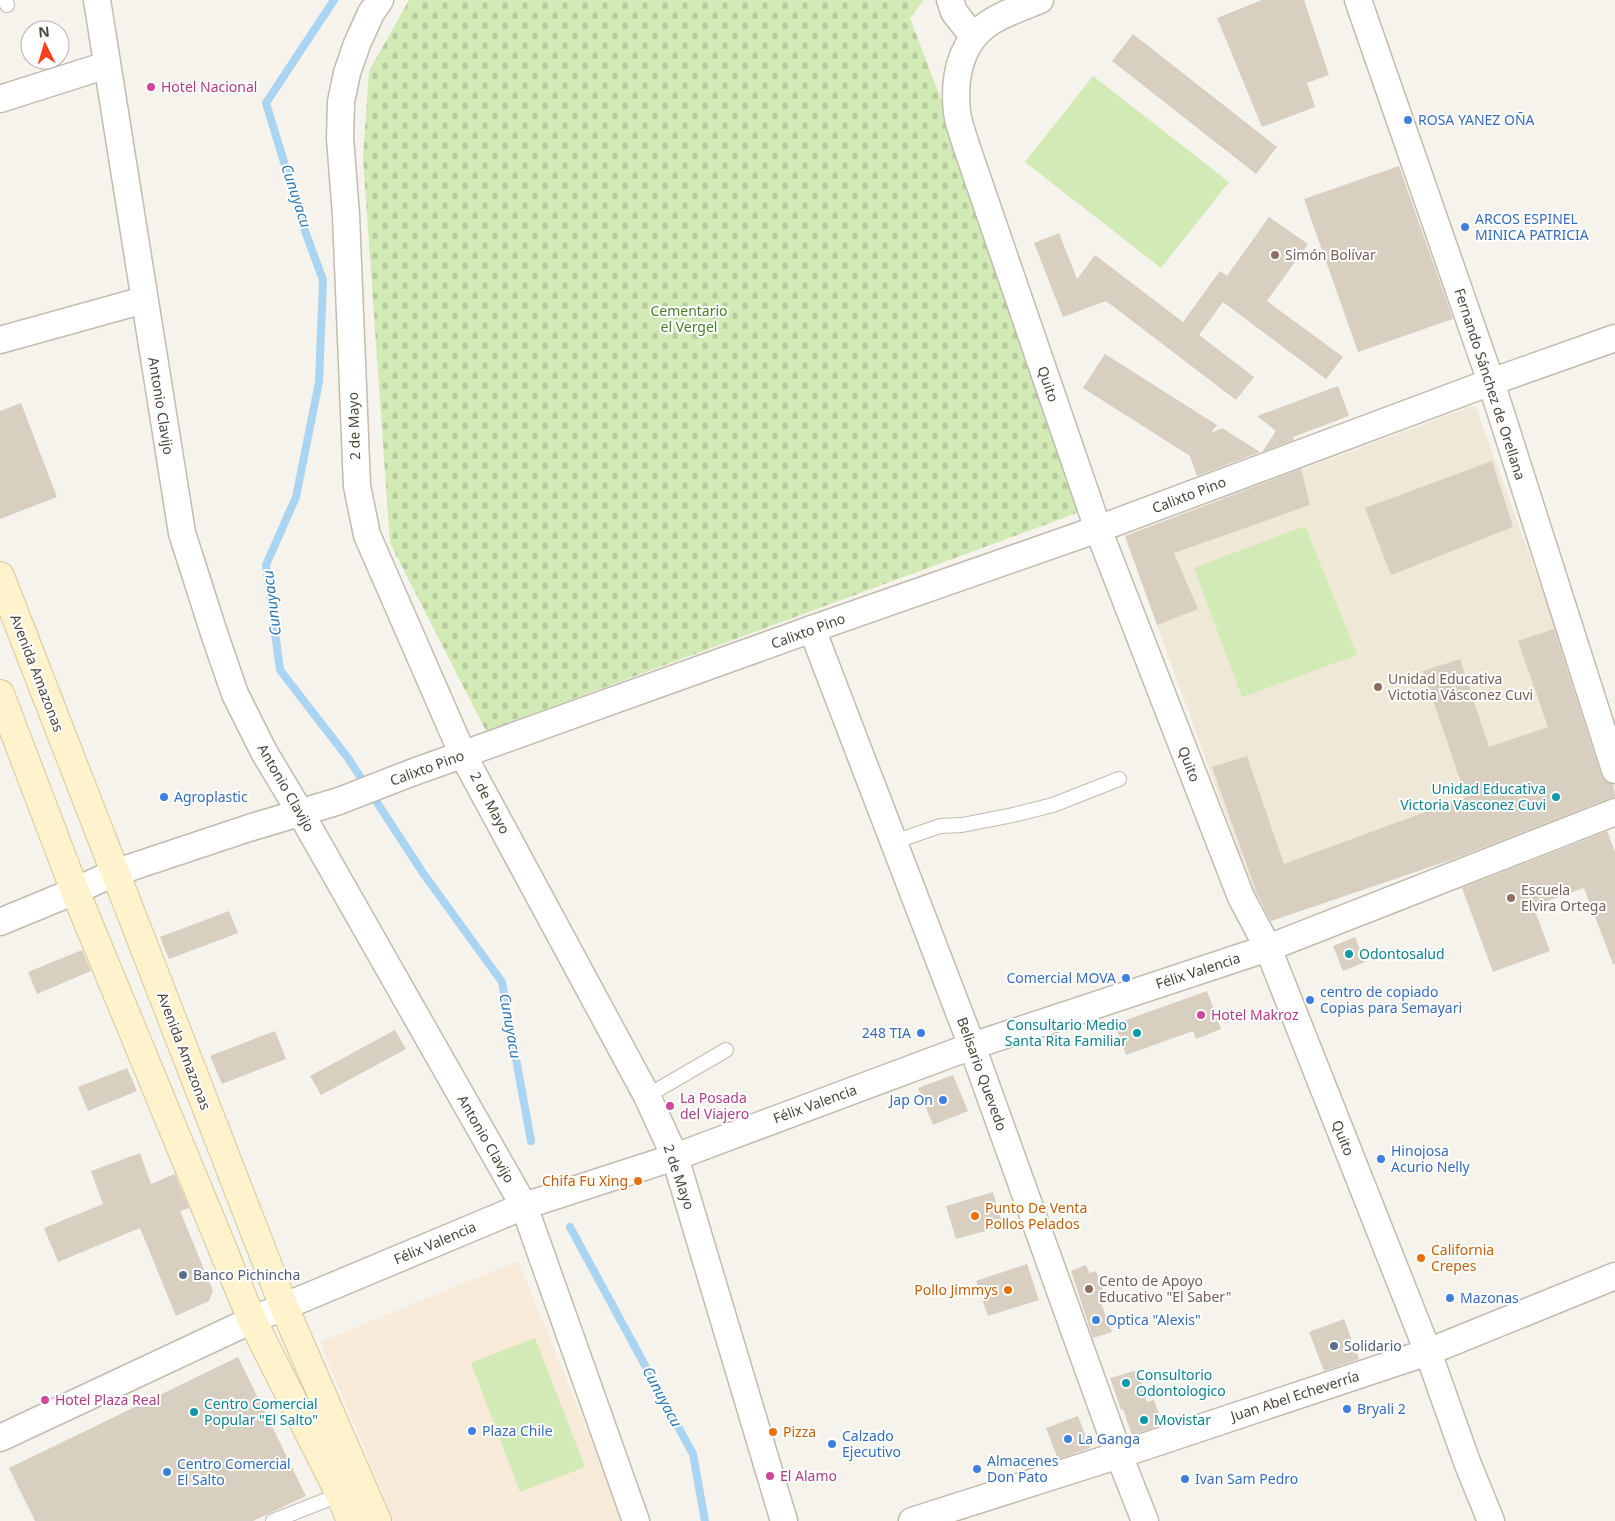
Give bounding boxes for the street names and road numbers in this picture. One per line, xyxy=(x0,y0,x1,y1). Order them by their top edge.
street label: Fernando Sánchez de Orellana xyxy=(1450,286,1530,482)
street label: Antonio Clavijo xyxy=(144,356,179,456)
street label: Quito xyxy=(1034,363,1063,404)
street label: 2 de Mayo xyxy=(343,392,364,460)
street label: Calixto Pino xyxy=(1149,472,1228,517)
street label: Calixto Pino xyxy=(768,608,848,653)
street label: Avenida Amazonas xyxy=(6,611,69,735)
street label: Antonio Clavijo xyxy=(254,740,319,835)
street label: Quito xyxy=(1174,743,1205,784)
street label: Calixto Pino xyxy=(387,745,467,790)
street label: 2 de Mayo xyxy=(466,768,515,837)
street label: Félix Valencia xyxy=(1153,948,1243,993)
street label: Avenida Amazonas xyxy=(153,989,216,1113)
street label: Belisario Quevedo xyxy=(953,1014,1012,1133)
street label: Félix Valencia xyxy=(770,1080,859,1127)
street label: Antonio Clavijo xyxy=(454,1091,519,1186)
street label: Quito xyxy=(1328,1117,1359,1158)
street label: 2 de Mayo xyxy=(659,1142,700,1212)
street label: Félix Valencia xyxy=(391,1217,479,1268)
street label: Juan Abel Echeverría xyxy=(1226,1366,1362,1426)

